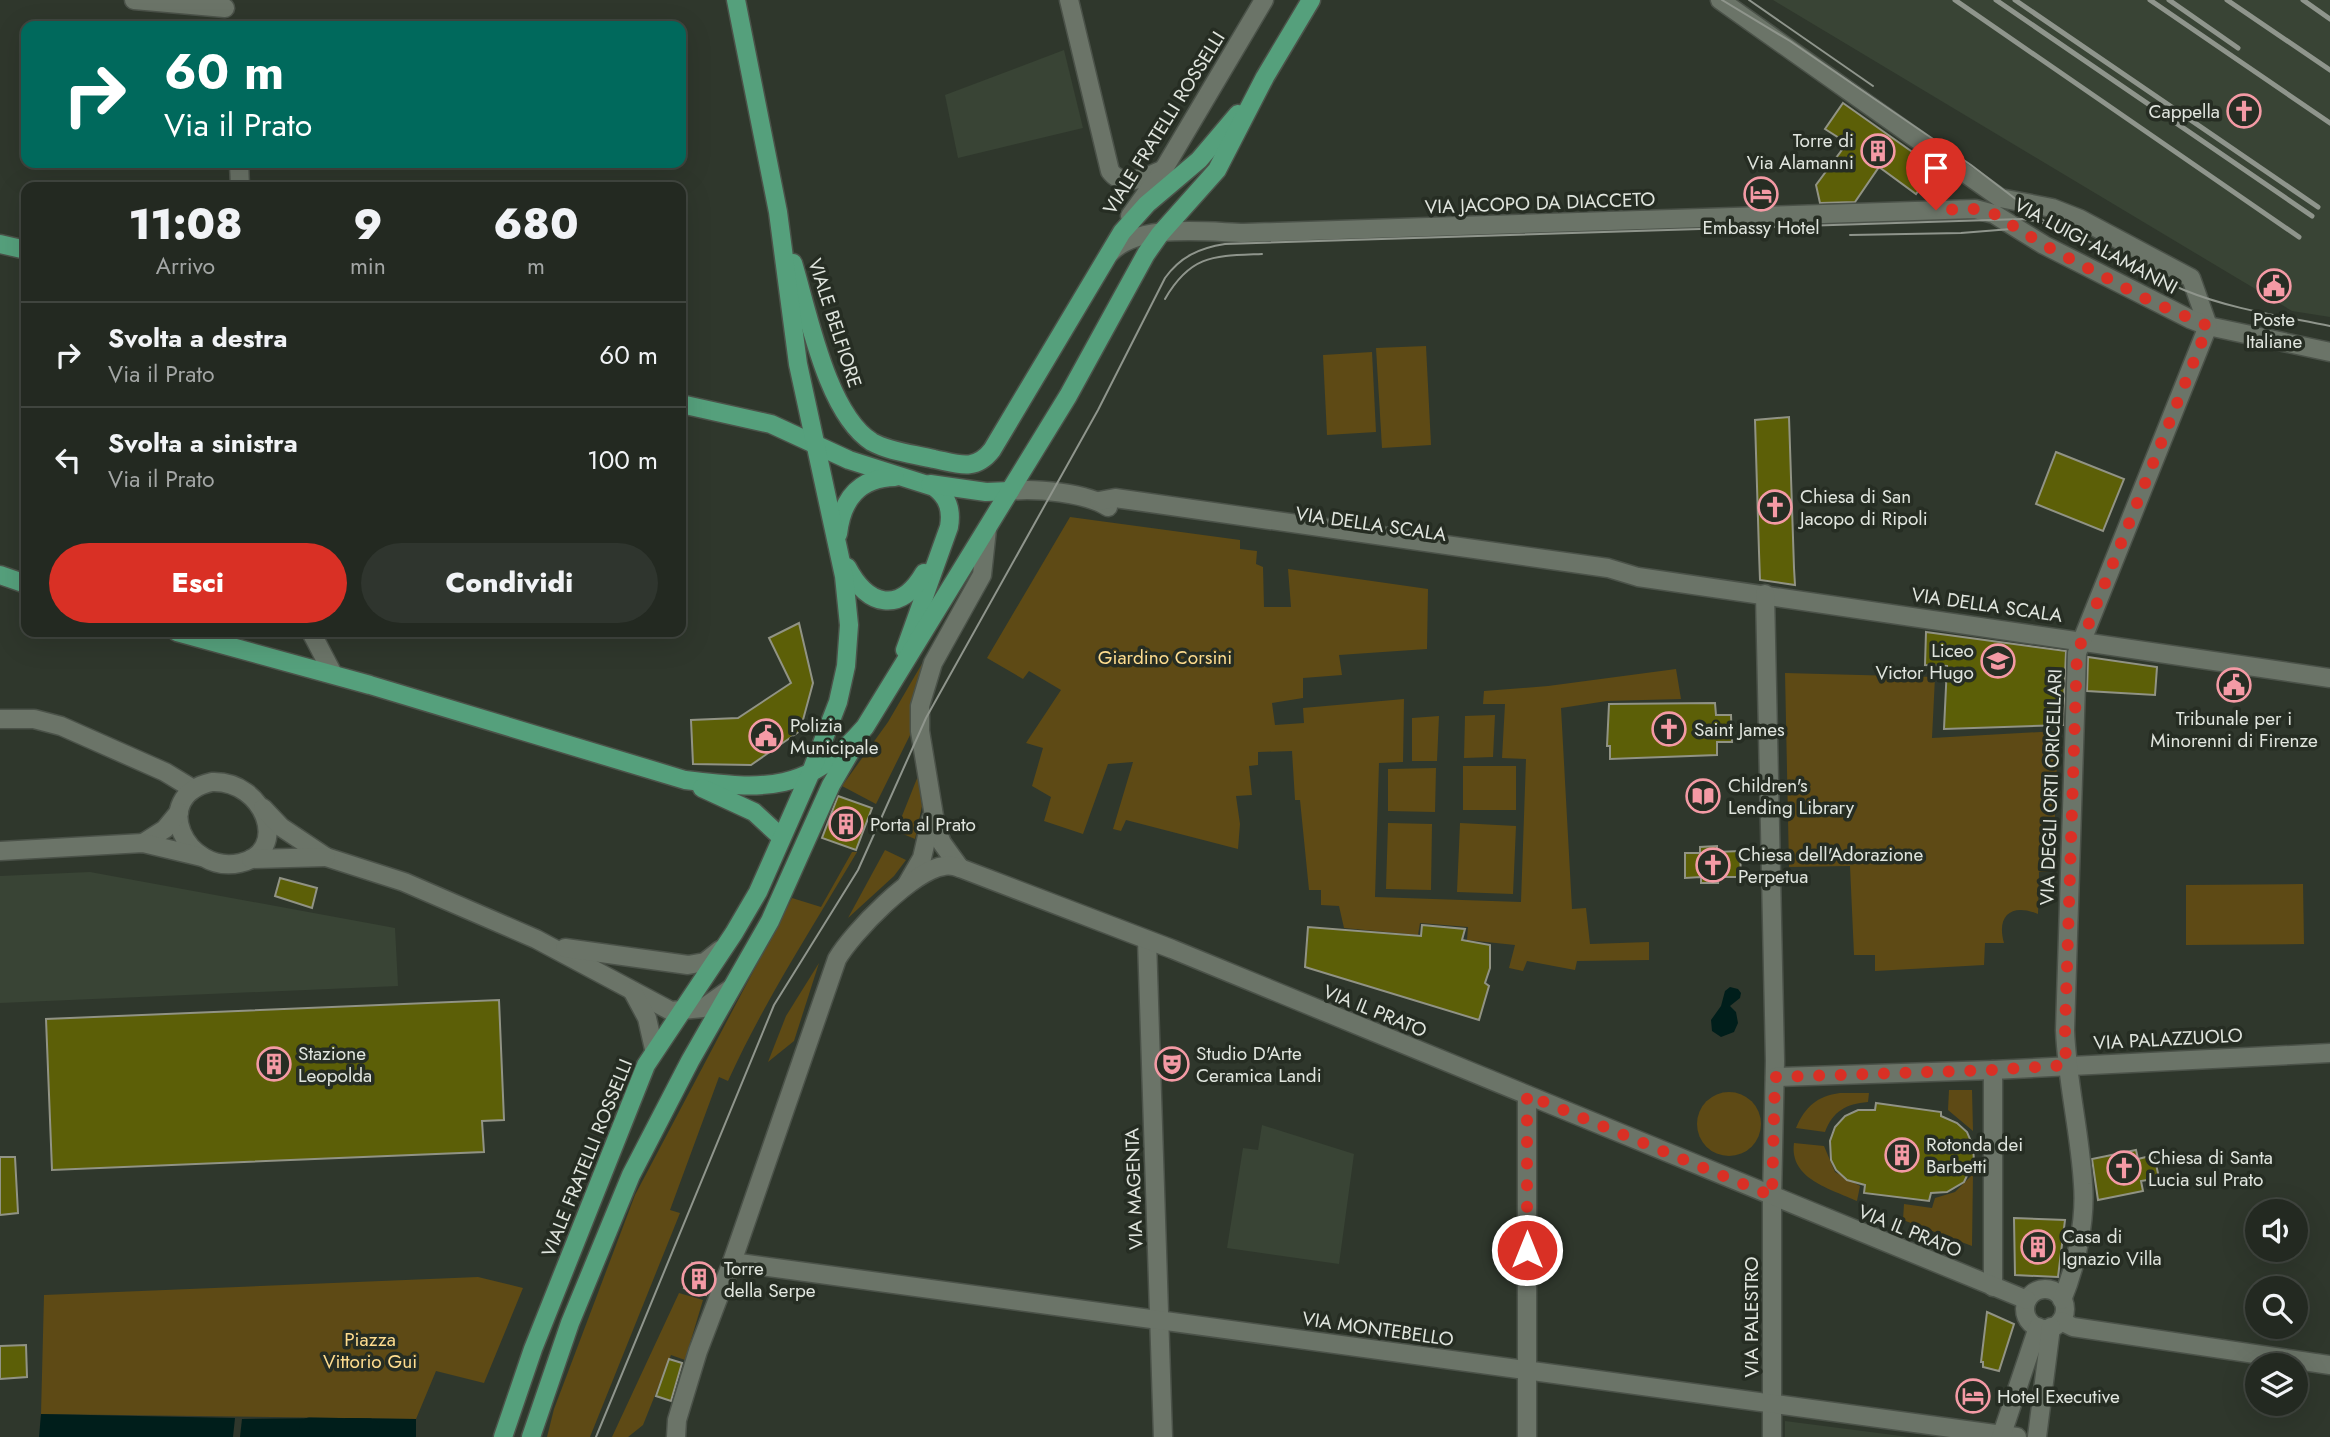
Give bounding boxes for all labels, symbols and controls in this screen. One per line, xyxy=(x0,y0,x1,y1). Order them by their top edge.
street label: VIALE FRATELLI ROSSELLI xyxy=(1097,26,1231,220)
text: 60 m xyxy=(164,37,284,107)
icon: right xyxy=(49,49,140,140)
church icon: Cappella xyxy=(2225,92,2263,130)
place label: Cappella xyxy=(2149,98,2220,125)
text: Via il Prato xyxy=(164,102,312,148)
place label: Torre di Via Alamanni xyxy=(1747,127,1854,176)
building icon: Torre di Via Alamanni xyxy=(1859,132,1897,170)
pin xyxy=(1906,138,1966,210)
icon: arrive xyxy=(1917,149,1955,187)
hotel icon: Embassy Hotel xyxy=(1742,175,1780,213)
street label: VIA JACOPO DA DIACCETO xyxy=(1424,185,1656,221)
street label: VIA LUIGI ALAMANNI xyxy=(2009,191,2183,301)
text: 11:08 xyxy=(128,194,242,255)
text: 9 xyxy=(353,194,383,255)
text: 680 xyxy=(493,194,579,255)
place label: Embassy Hotel xyxy=(1702,214,1820,241)
text: Arrivo xyxy=(156,249,215,283)
text: min xyxy=(350,249,386,283)
text: m xyxy=(527,249,545,283)
street label: VIALE BELFIORE xyxy=(801,255,869,391)
public building icon: Poste Italiane xyxy=(2255,267,2293,305)
place label: Poste Italiane xyxy=(2246,306,2302,355)
text: Svolta a destra xyxy=(108,319,288,357)
icon: right xyxy=(49,336,87,374)
text: 60 m xyxy=(599,336,658,374)
text: Via il Prato xyxy=(108,357,214,391)
text: Svolta a sinistra xyxy=(108,424,298,462)
icon: left xyxy=(49,441,87,479)
text: 100 m xyxy=(587,441,658,479)
text: Via il Prato xyxy=(108,462,214,496)
place label: Chiesa di San Jacopo di Ripoli xyxy=(1797,483,1928,532)
church icon: Chiesa di San Jacopo di Ripoli xyxy=(1756,488,1794,526)
street label: VIA DELLA SCALA xyxy=(1294,500,1449,548)
button: Esci xyxy=(49,543,347,623)
button: Condividi xyxy=(361,543,658,623)
street label: VIA DELLA SCALA xyxy=(1910,581,2065,629)
place label: Liceo Victor Hugo xyxy=(1876,637,1974,686)
school or university icon: Liceo Victor Hugo xyxy=(1979,642,2017,680)
park label: Giardino Corsini xyxy=(1098,644,1232,671)
public building icon: Tribunale per i Minorenni di Firenze xyxy=(2215,666,2253,704)
street label: VIA DEGLI ORTI ORICELLARI xyxy=(2033,668,2069,906)
place label: Tribunale per i Minorenni di Firenze xyxy=(2150,705,2318,754)
church icon: Saint James xyxy=(1650,710,1688,748)
place label: Polizia Municipale xyxy=(790,712,879,761)
place label: Saint James xyxy=(1694,716,1785,743)
public building icon: Polizia Municipale xyxy=(747,717,785,755)
place label: Children's Lending Library xyxy=(1728,772,1855,821)
library icon: Children's Lending Library xyxy=(1684,777,1722,815)
building icon: Porta al Prato xyxy=(827,805,865,843)
place label: Porta al Prato xyxy=(870,811,976,838)
place label: Chiesa dell'Adorazione Perpetua xyxy=(1738,841,1924,890)
church icon: Chiesa dell'Adorazione Perpetua xyxy=(1694,846,1732,884)
street label: VIA IL PRATO xyxy=(1319,978,1431,1044)
street label: VIA PALAZZUOLO xyxy=(2093,1022,2243,1056)
place label: Stazione Leopolda xyxy=(298,1040,372,1089)
place label: Studio D'Arte Ceramica Landi xyxy=(1196,1040,1322,1089)
building icon: Stazione Leopolda xyxy=(255,1045,293,1083)
theatre icon: Studio D'Arte Ceramica Landi xyxy=(1153,1045,1191,1083)
street label: VIALE FRATELLI ROSSELLI xyxy=(535,1055,639,1261)
street label: VIA MAGENTA xyxy=(1118,1127,1150,1251)
place label: Rotonda dei Barbetti xyxy=(1926,1131,2023,1180)
building icon: Rotonda dei Barbetti xyxy=(1883,1136,1921,1174)
place label: Chiesa di Santa Lucia sul Prato xyxy=(2148,1144,2273,1193)
church icon: Chiesa di Santa Lucia sul Prato xyxy=(2105,1149,2143,1187)
street label: VIA IL PRATO xyxy=(1854,1198,1966,1264)
map controls xyxy=(2245,1199,2308,1416)
button: sound xyxy=(2245,1199,2308,1262)
position arrow xyxy=(1490,1213,1564,1287)
place label: Casa di Ignazio Villa xyxy=(2062,1223,2162,1272)
building icon: Casa di Ignazio Villa xyxy=(2019,1228,2057,1266)
place label: Torre della Serpe xyxy=(724,1255,816,1304)
street label: VIA PALESTRO xyxy=(1738,1257,1765,1377)
building icon: Torre della Serpe xyxy=(680,1260,718,1298)
button: search xyxy=(2245,1276,2308,1339)
street label: VIA MONTEBELLO xyxy=(1301,1305,1455,1353)
park label: Piazza Vittorio Gui xyxy=(323,1326,417,1375)
button: layers xyxy=(2245,1353,2308,1416)
hotel icon: Hotel Executive xyxy=(1954,1377,1992,1415)
place label: Hotel Executive xyxy=(1997,1383,2120,1410)

